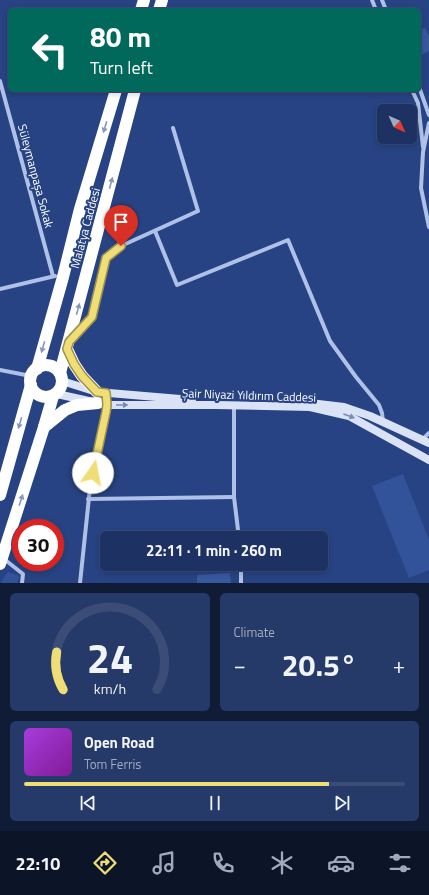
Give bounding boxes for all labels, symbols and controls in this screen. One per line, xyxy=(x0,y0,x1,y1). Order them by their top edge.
text: 80 m xyxy=(90,15,151,58)
icon: left xyxy=(24,24,76,76)
text: Turn left xyxy=(90,54,153,81)
north arrow xyxy=(377,104,417,144)
map controls xyxy=(377,104,417,144)
street label: Süleymanpaşa Sokak xyxy=(13,122,59,230)
one-way arrow xyxy=(102,122,108,134)
one-way arrow xyxy=(108,177,114,189)
street label: Malatya Caddesi xyxy=(65,185,105,271)
pin xyxy=(104,205,138,246)
icon: arrive xyxy=(110,211,132,233)
one-way arrow xyxy=(75,302,81,314)
one-way arrow xyxy=(40,341,46,353)
street label: Şair Niyazi Yıldırım Caddesi xyxy=(182,383,316,407)
one-way arrow xyxy=(116,402,129,408)
one-way arrow xyxy=(343,414,355,420)
one-way arrow xyxy=(17,417,23,429)
position arrow xyxy=(72,452,114,494)
one-way arrow xyxy=(18,494,24,506)
speed limit sign: 30 xyxy=(12,519,64,571)
text: 22:11 · 1 min · 260 m xyxy=(146,539,282,562)
text: Climate xyxy=(234,622,275,642)
text: 24 xyxy=(86,626,133,689)
text: 20.5° xyxy=(282,642,357,688)
text: − xyxy=(234,648,246,682)
text: + xyxy=(393,648,405,682)
text: km/h xyxy=(94,678,126,700)
text: Open Road xyxy=(84,731,154,754)
text: Tom Ferris xyxy=(84,754,141,774)
icon: previous xyxy=(77,792,99,814)
icon: pause xyxy=(204,792,226,814)
icon: next xyxy=(331,792,353,814)
icon: directions xyxy=(91,849,119,877)
icon: music xyxy=(150,849,178,877)
icon: phone xyxy=(209,849,237,877)
icon: climate xyxy=(268,849,296,877)
icon: car xyxy=(327,849,355,877)
icon: filters xyxy=(386,849,414,877)
text: 22:10 xyxy=(15,850,60,877)

